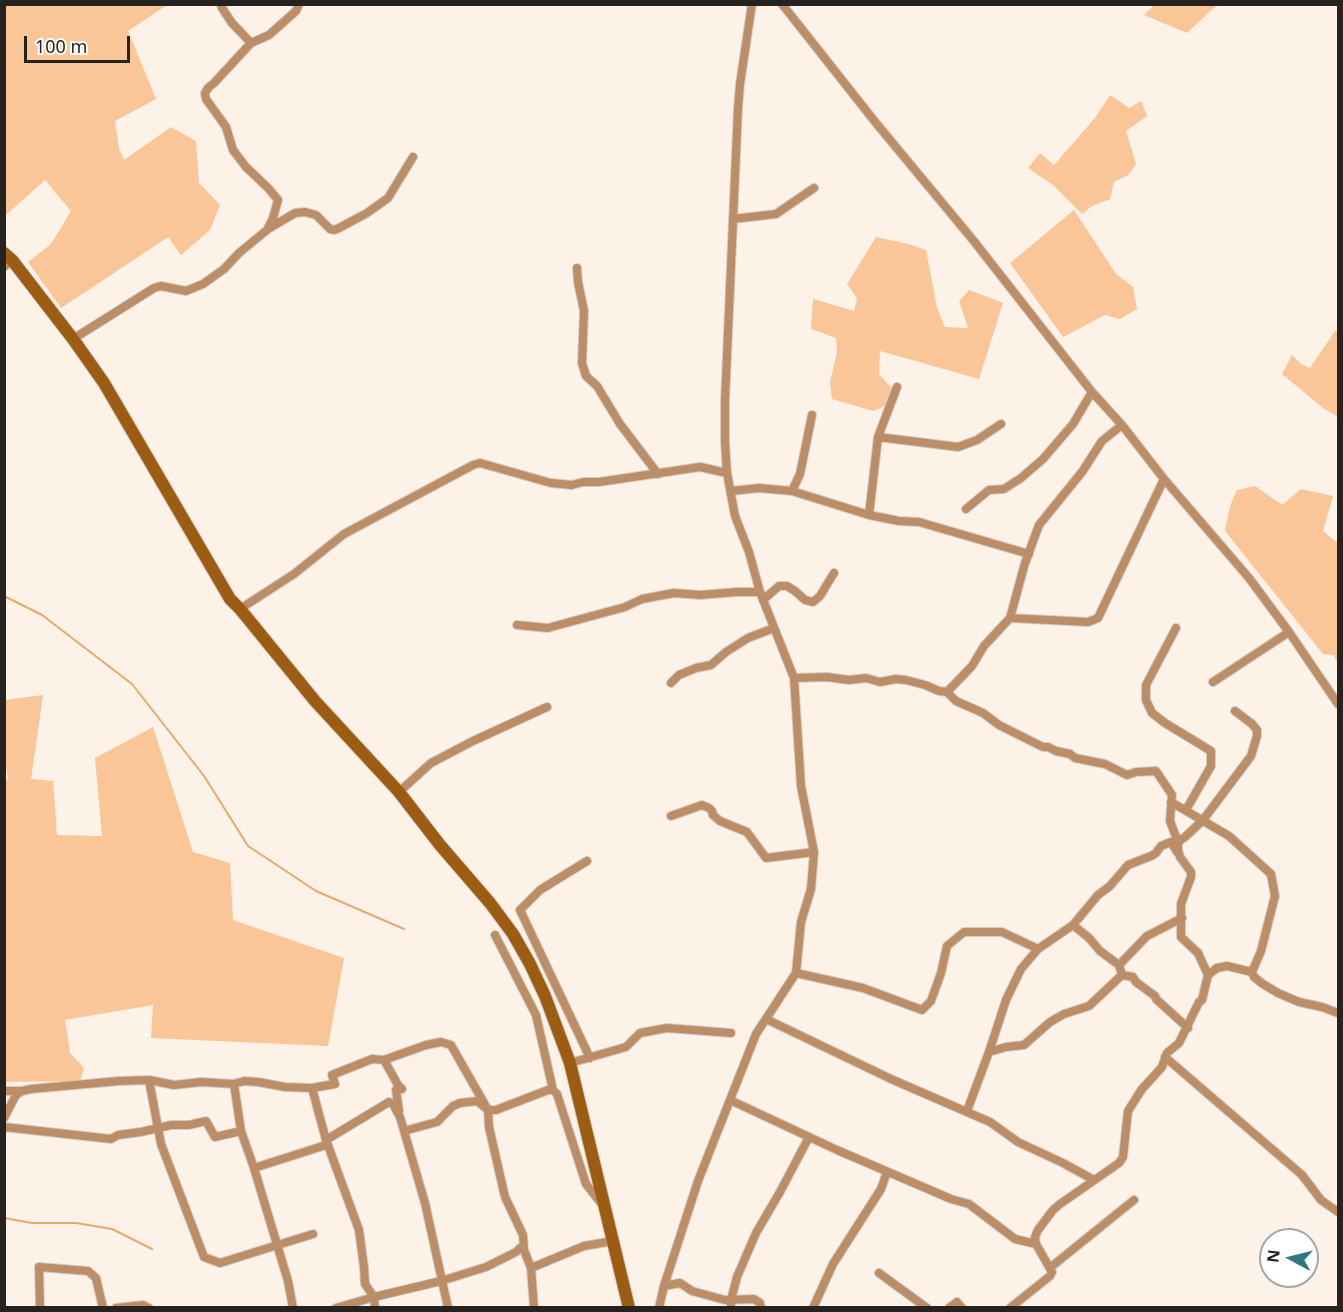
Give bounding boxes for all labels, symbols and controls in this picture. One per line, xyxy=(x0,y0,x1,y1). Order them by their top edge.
scale bar xyxy=(27,24,134,62)
text: 100 m xyxy=(35,34,87,58)
north arrow xyxy=(1259,1228,1319,1288)
text: N xyxy=(1261,1248,1285,1264)

